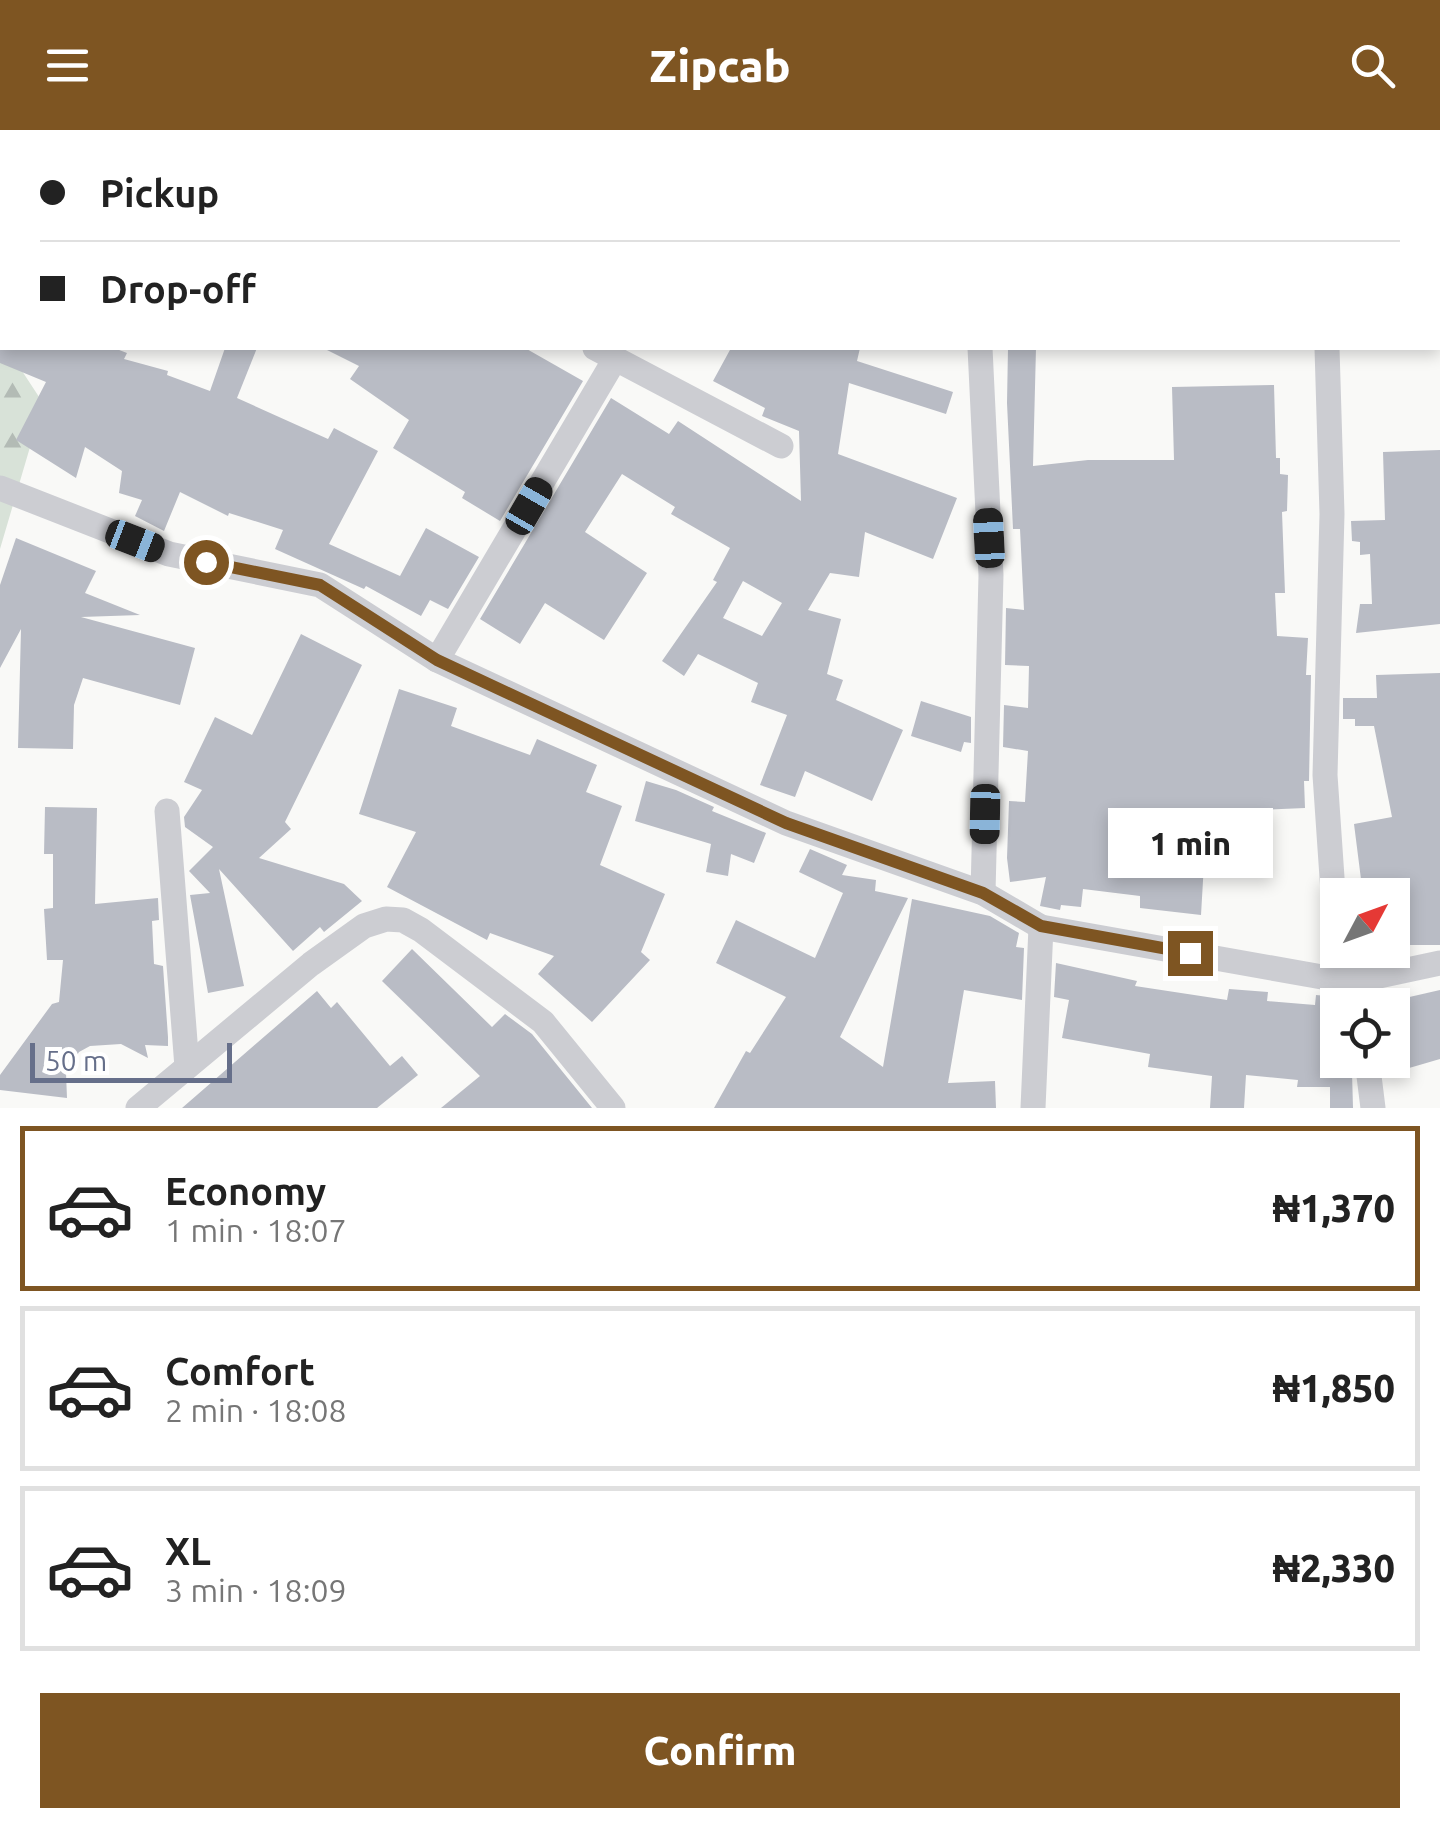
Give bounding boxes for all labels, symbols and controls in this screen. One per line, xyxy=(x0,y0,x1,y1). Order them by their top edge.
icon: menu xyxy=(40,38,95,93)
icon: search xyxy=(1345,38,1400,93)
text: Zipcab xyxy=(649,40,791,91)
text: Pickup xyxy=(100,172,219,214)
text: Drop-off xyxy=(100,268,256,310)
car xyxy=(501,473,557,539)
car xyxy=(972,507,1006,569)
car xyxy=(102,516,168,566)
route start xyxy=(184,540,229,585)
car xyxy=(969,784,1001,844)
callout: 1 min xyxy=(1108,808,1272,878)
text: 1 min xyxy=(1150,825,1231,861)
north arrow xyxy=(1320,878,1410,968)
map controls xyxy=(1320,878,1410,1078)
route end xyxy=(1168,931,1213,976)
button: locate xyxy=(1320,988,1410,1078)
scale bar xyxy=(30,1038,232,1083)
text: 50 m xyxy=(45,1045,107,1076)
icon: car xyxy=(45,1164,135,1254)
text: Economy xyxy=(165,1170,326,1212)
text: ₦1,370 xyxy=(1272,1187,1395,1229)
text: 1 min · 18:07 xyxy=(165,1212,347,1248)
icon: car xyxy=(45,1344,135,1434)
text: Comfort xyxy=(165,1350,315,1392)
text: ₦1,850 xyxy=(1272,1367,1395,1409)
text: 2 min · 18:08 xyxy=(165,1392,347,1428)
icon: car xyxy=(45,1524,135,1614)
text: XL xyxy=(165,1530,211,1572)
text: ₦2,330 xyxy=(1272,1547,1395,1589)
text: 3 min · 18:09 xyxy=(165,1572,347,1608)
button: Confirm xyxy=(40,1693,1400,1808)

